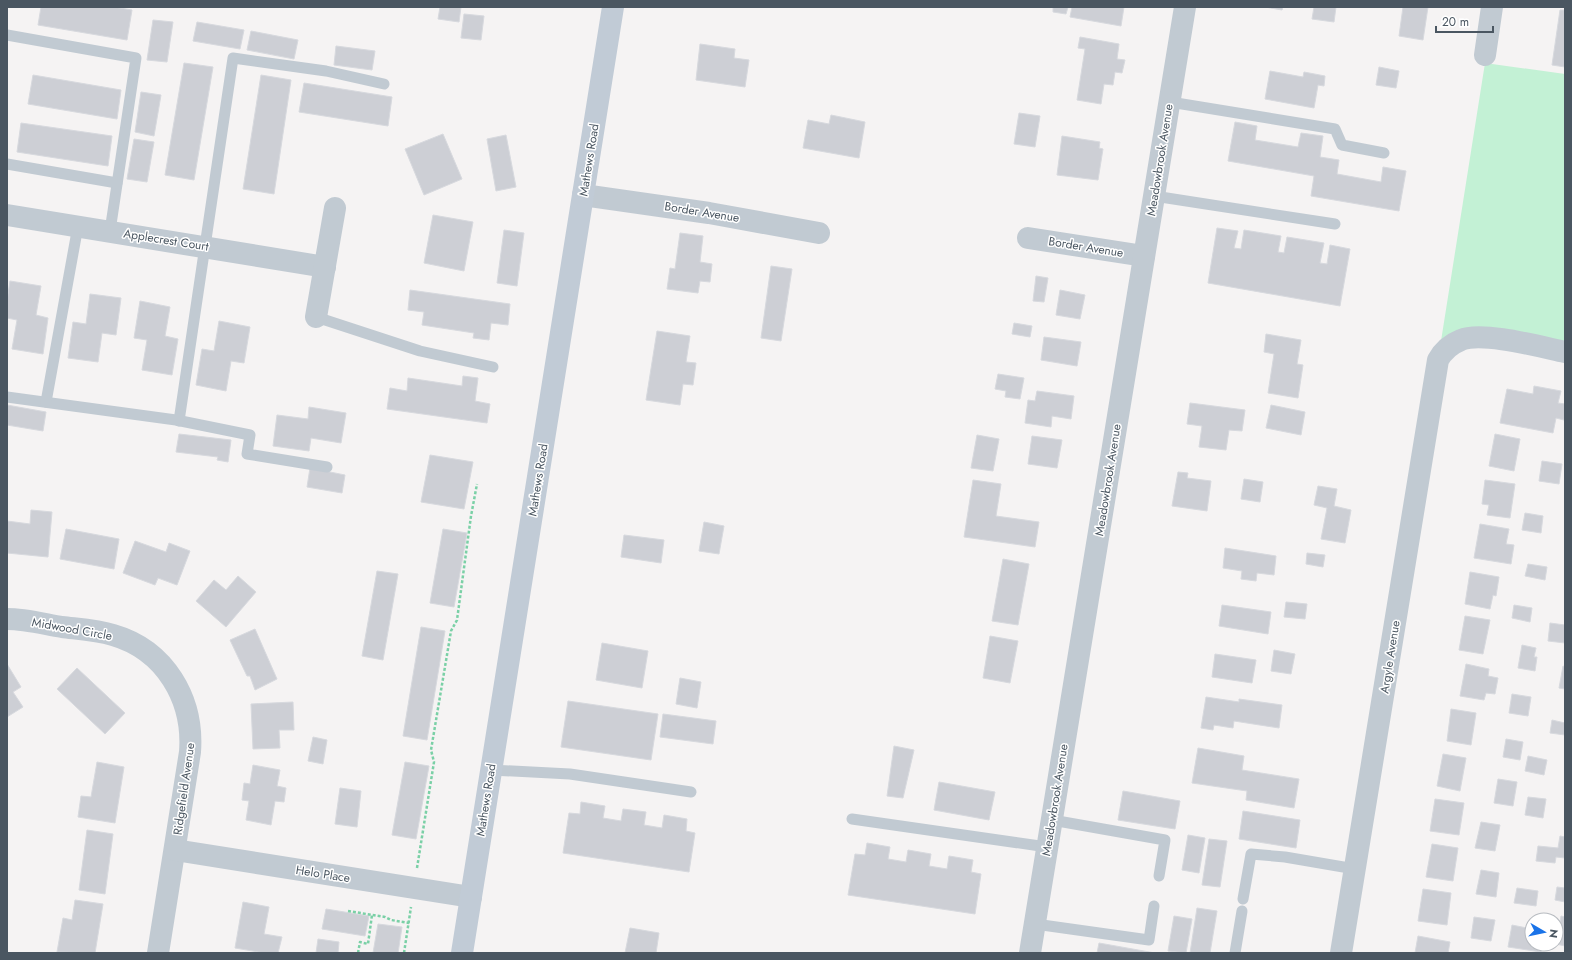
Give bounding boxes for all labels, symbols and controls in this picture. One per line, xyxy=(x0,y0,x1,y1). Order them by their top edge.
scale bar xyxy=(1436,8,1493,34)
text: 20 m xyxy=(1442,13,1469,31)
street label: Meadowbrook Avenue xyxy=(1142,103,1178,217)
street label: Mathews Road xyxy=(574,122,604,198)
street label: Border Avenue xyxy=(663,197,741,227)
street label: Applecrest Court xyxy=(122,224,210,256)
street label: Border Avenue xyxy=(1047,232,1125,262)
street label: Meadowbrook Avenue xyxy=(1090,423,1126,537)
street label: Mathews Road xyxy=(523,442,553,518)
street label: Midwood Circle xyxy=(30,613,114,645)
street label: Argyle Avenue xyxy=(1375,619,1405,695)
street label: Ridgefield Avenue xyxy=(169,742,199,836)
street label: Meadowbrook Avenue xyxy=(1037,743,1073,857)
street label: Mathews Road xyxy=(471,762,501,838)
street label: Helo Place xyxy=(295,861,351,887)
north arrow xyxy=(1524,912,1564,952)
text: N xyxy=(1545,928,1562,939)

